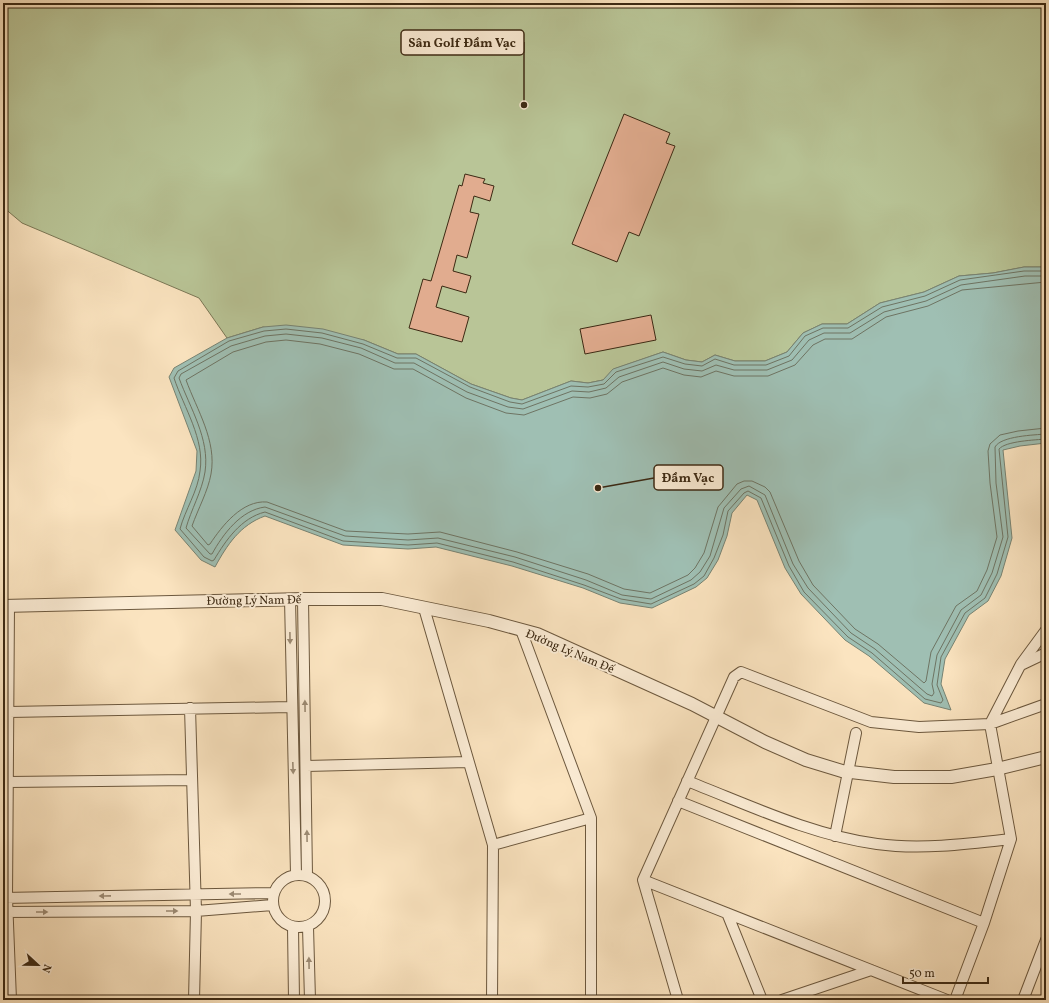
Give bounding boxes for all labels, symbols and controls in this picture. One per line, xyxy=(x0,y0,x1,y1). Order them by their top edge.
callout: Sân Golf Đầm Vạc xyxy=(401,30,524,55)
text: Sân Golf Đầm Vạc xyxy=(408,35,516,53)
callout: Đầm Vạc xyxy=(654,465,723,490)
text: Đầm Vạc xyxy=(662,470,714,488)
street label: Đường Lý Nam Đế xyxy=(206,592,302,610)
street label: Đường Lý Nam Đế xyxy=(523,626,617,678)
one-way arrow xyxy=(287,632,293,645)
one-way arrow xyxy=(302,699,308,712)
one-way arrow xyxy=(290,762,296,775)
one-way arrow xyxy=(304,829,310,842)
one-way arrow xyxy=(228,891,241,897)
one-way arrow xyxy=(98,893,111,899)
one-way arrow xyxy=(166,908,179,914)
one-way arrow xyxy=(36,909,49,915)
north arrow xyxy=(18,945,58,985)
one-way arrow xyxy=(306,956,312,969)
scale bar xyxy=(903,959,988,985)
text: N xyxy=(37,962,54,975)
text: 50 m xyxy=(909,966,935,982)

